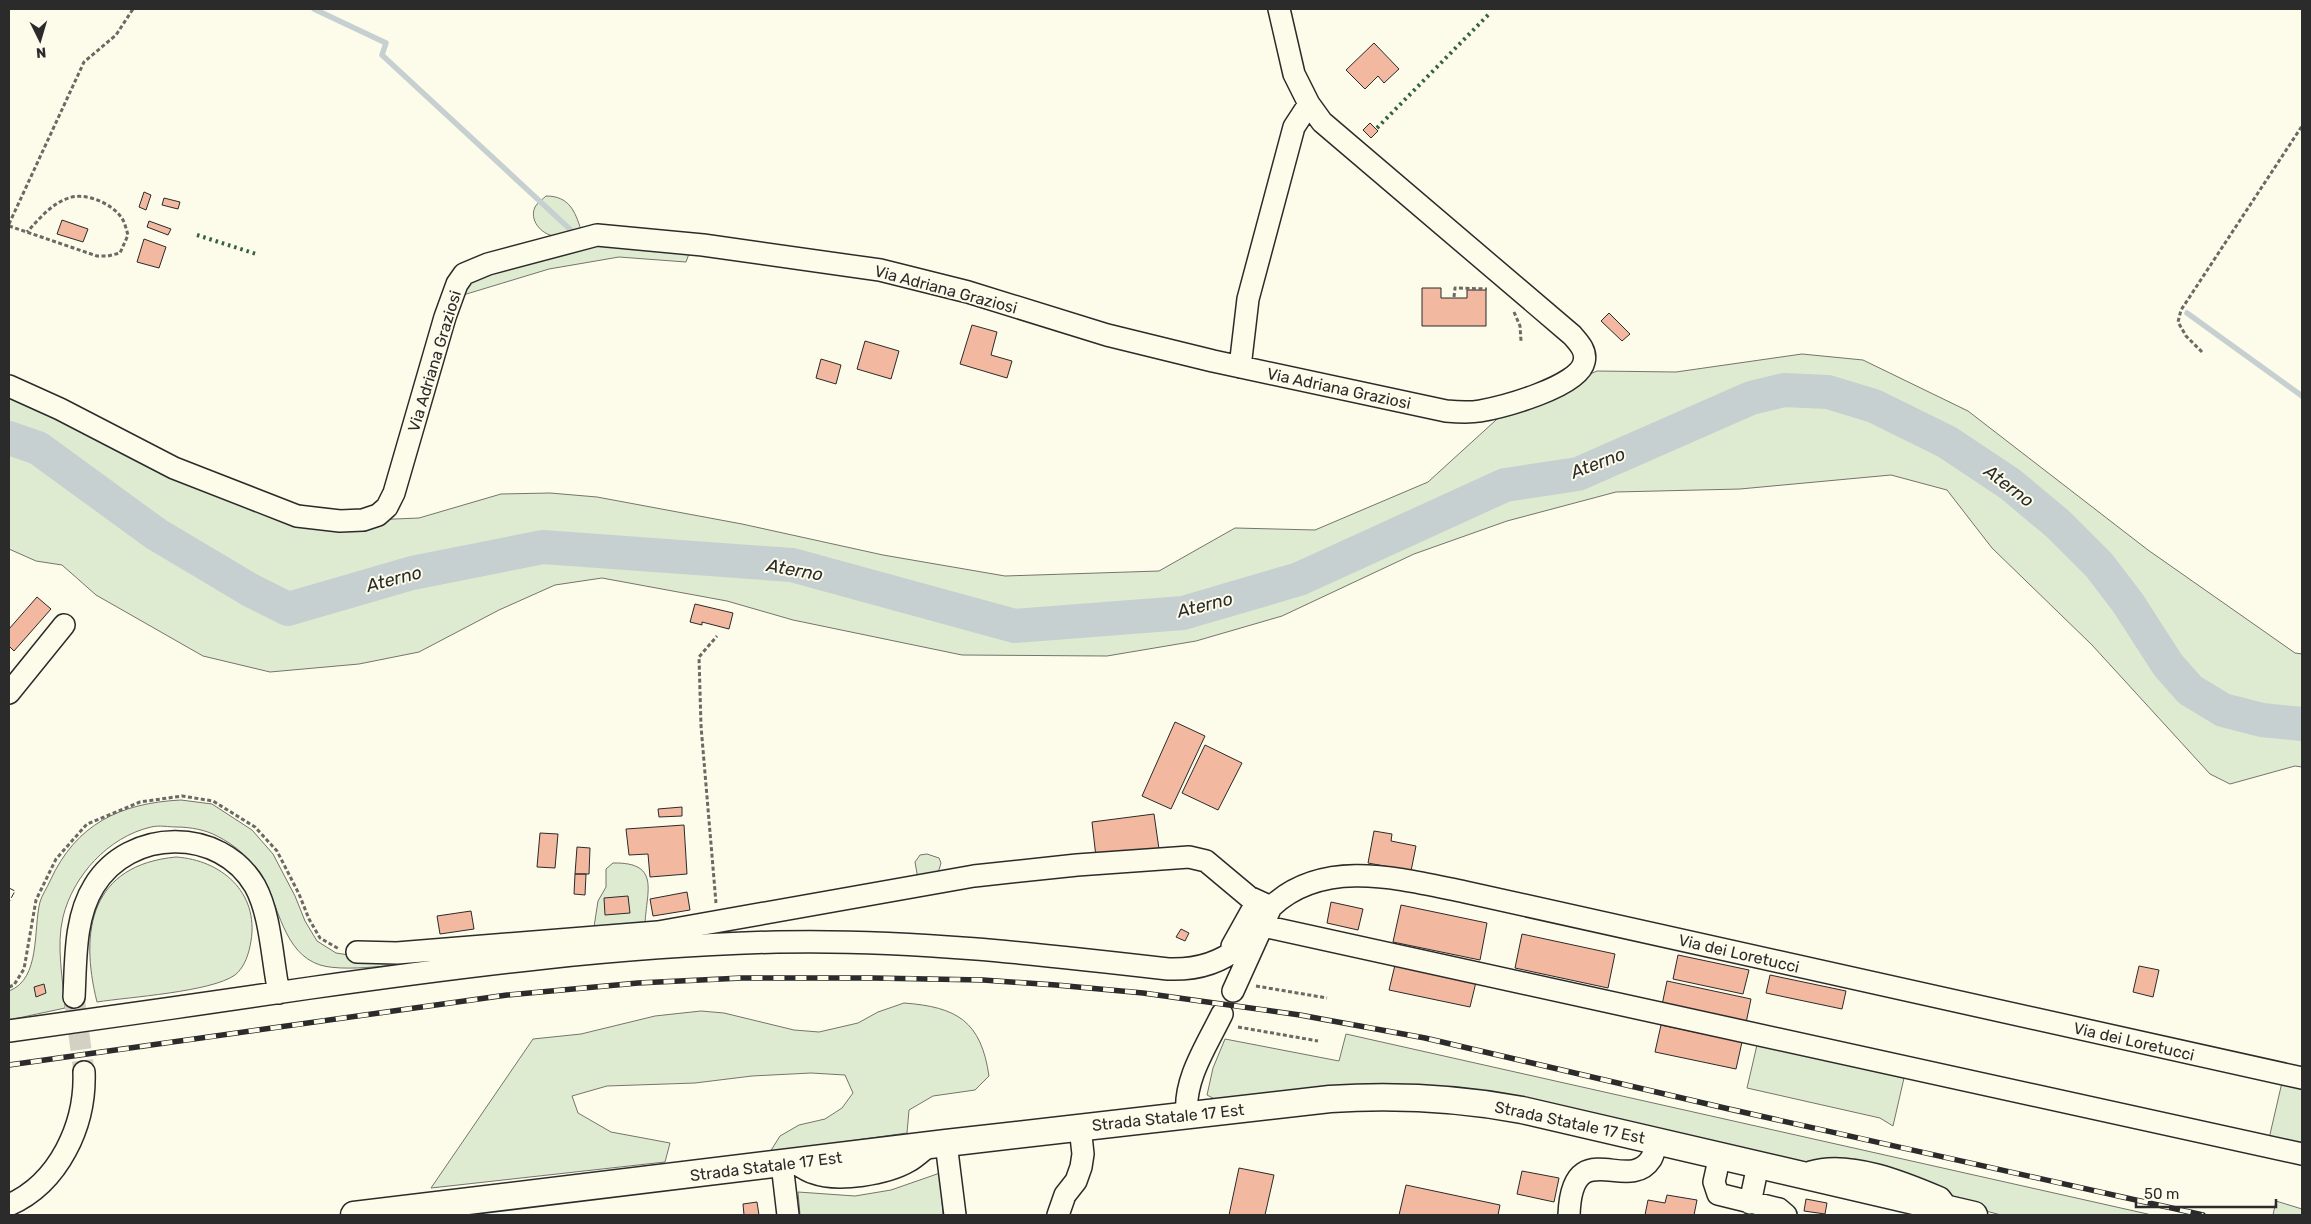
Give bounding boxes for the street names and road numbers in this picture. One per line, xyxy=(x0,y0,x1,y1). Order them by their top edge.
street label: Via Adriana Graziosi xyxy=(872,261,1019,318)
street label: Via Adriana Graziosi xyxy=(404,288,465,434)
street label: Via Adriana Graziosi xyxy=(1265,364,1413,413)
street label: Via dei Loretucci xyxy=(1677,930,1801,977)
street label: Via dei Loretucci xyxy=(2072,1018,2196,1065)
street label: Strada Statale 17 Est xyxy=(1493,1097,1647,1148)
street label: Strada Statale 17 Est xyxy=(1091,1100,1245,1135)
street label: Strada Statale 17 Est xyxy=(689,1148,843,1185)

